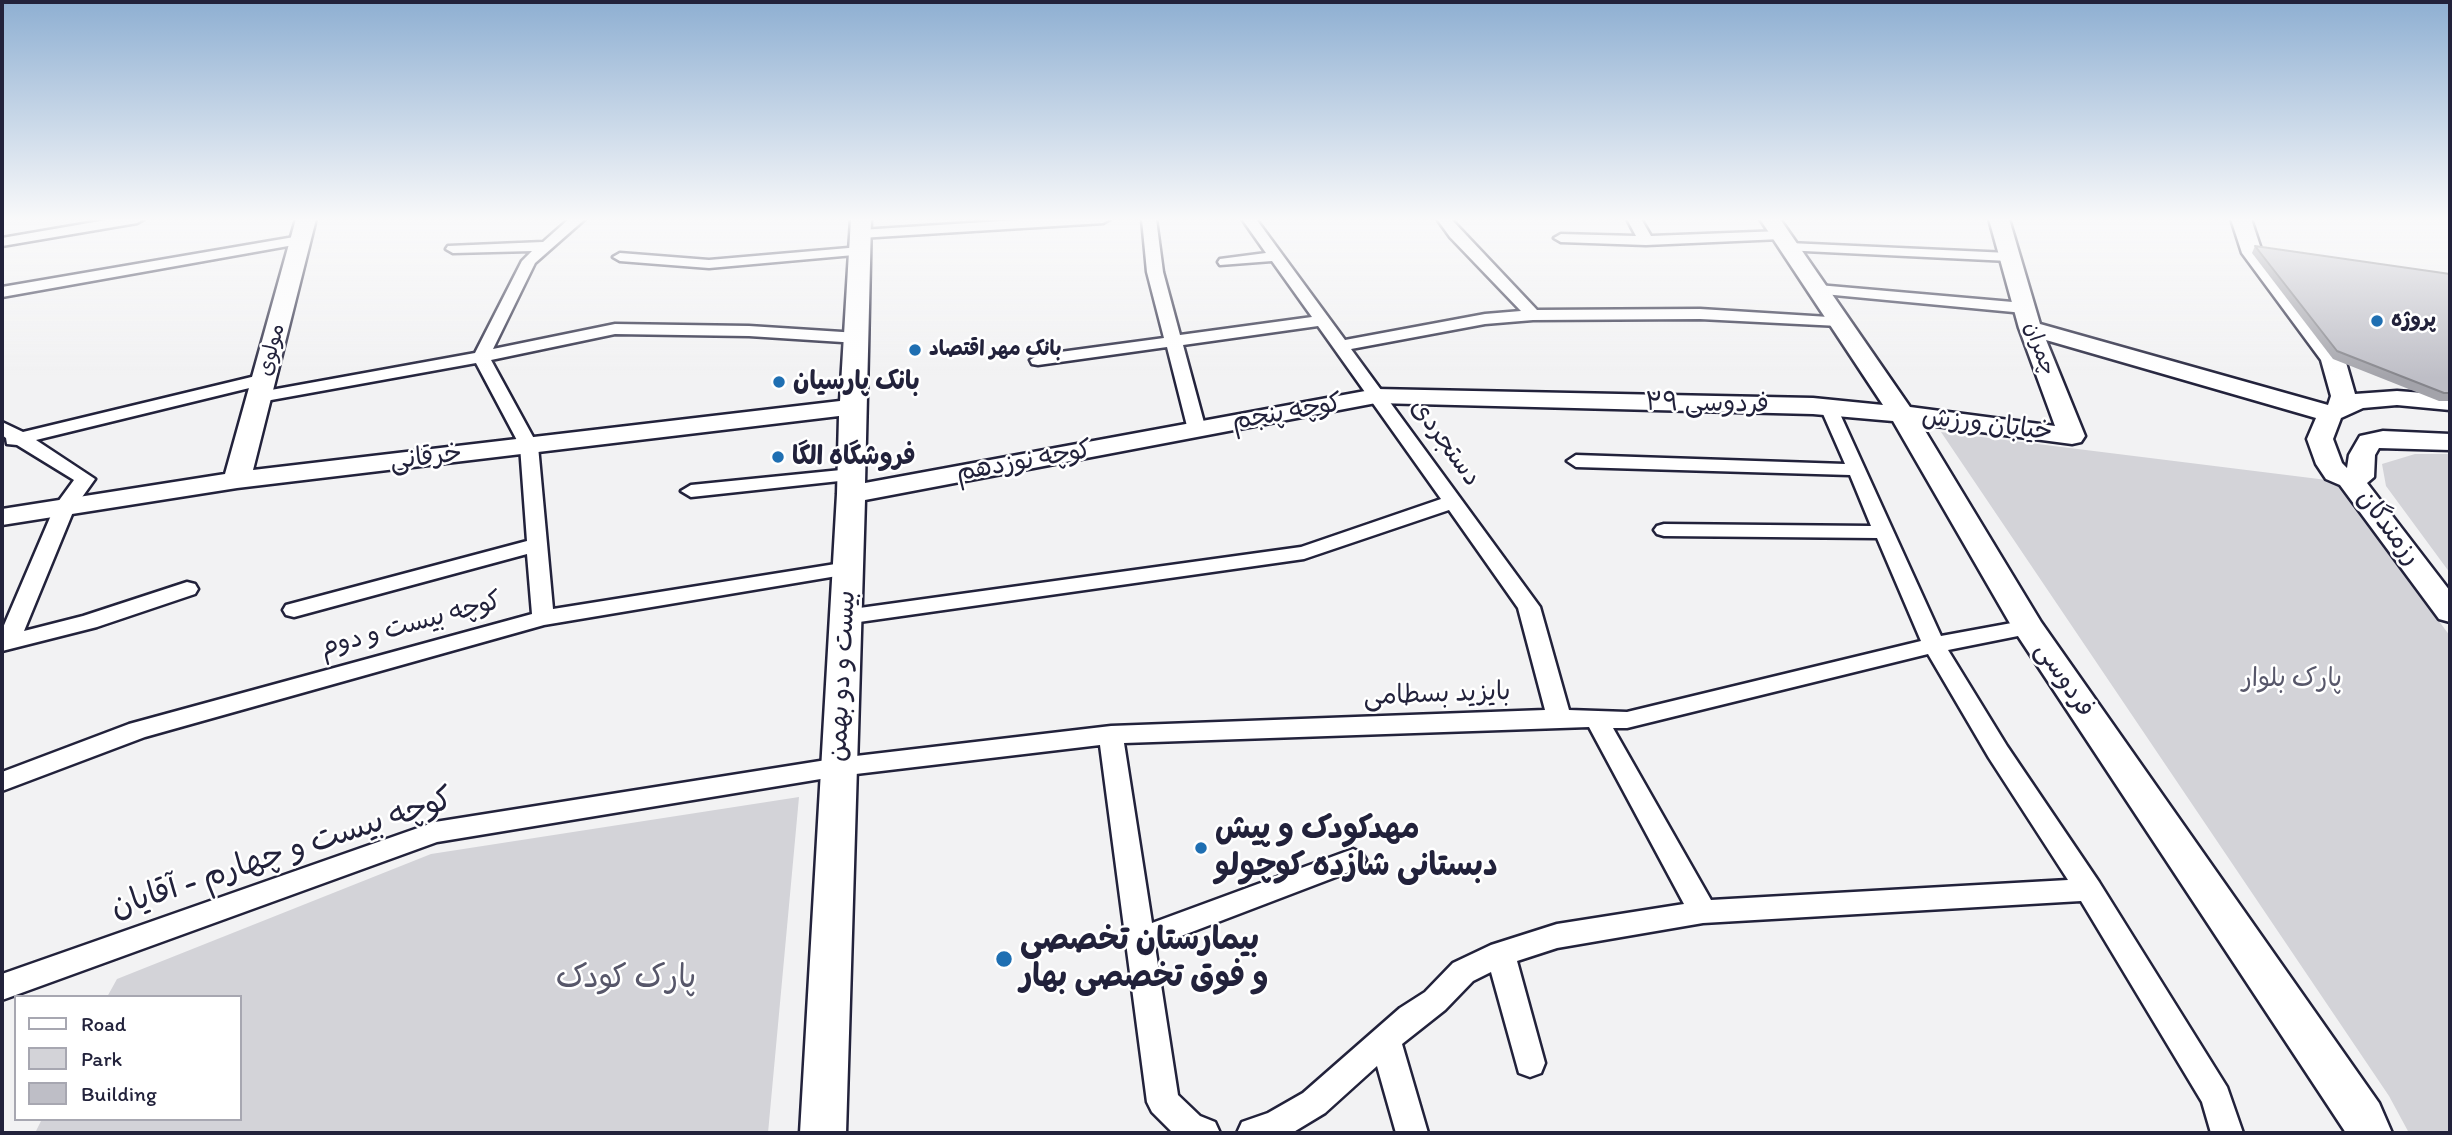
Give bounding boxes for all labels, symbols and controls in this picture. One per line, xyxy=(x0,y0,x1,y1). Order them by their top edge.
place label: پروژه xyxy=(2391,308,2436,334)
marker: پروژه xyxy=(2369,313,2385,329)
street label: چمران xyxy=(2018,319,2060,379)
street label: مولوی xyxy=(253,321,291,379)
place label: بانک مهر اقتصاد xyxy=(929,337,1061,363)
marker: بانک مهر اقتصاد xyxy=(907,342,923,358)
place label: بانک پارسیان xyxy=(793,366,920,398)
marker: بانک پارسیان xyxy=(771,374,787,390)
street label: فردوسی ۲۹ xyxy=(1645,387,1769,421)
street label: کوچه پنجم xyxy=(1230,388,1344,438)
street label: دستجردی xyxy=(1403,393,1487,493)
street label: خیابان ورزش xyxy=(1920,402,2054,448)
street label: کوچه نوزدهم xyxy=(954,435,1094,489)
street label: خرقانی xyxy=(388,438,464,478)
place label: فروشگاه الگا xyxy=(792,441,916,473)
marker: فروشگاه الگا xyxy=(770,449,786,465)
street label: رزمندگان xyxy=(2349,484,2427,572)
street label: کوچه بیست و دوم xyxy=(317,586,505,664)
street label: بیست و دو بهمن xyxy=(823,590,863,762)
street label: فردوسی xyxy=(2028,636,2100,724)
park label: پارک بلوار xyxy=(2242,663,2342,695)
street label: بایزید بسطامی xyxy=(1363,677,1511,713)
street label: کوچه بیست و چهارم - آقایان xyxy=(106,780,458,928)
place label: مهدکودک و پیش دبستانی شازده کوچولو xyxy=(1215,811,1498,886)
marker: مهدکودک و پیش دبستانی شازده کوچولو xyxy=(1193,840,1209,856)
place label: بیمارستان تخصصی و فوق تخصصی بهار xyxy=(1020,922,1269,997)
marker: بیمارستان تخصصی و فوق تخصصی بهار xyxy=(994,949,1014,969)
park label: پارک کودک xyxy=(556,960,696,998)
legend xyxy=(14,995,242,1121)
text: Road xyxy=(81,1011,126,1036)
text: Park xyxy=(81,1046,122,1071)
text: Building xyxy=(81,1081,157,1106)

